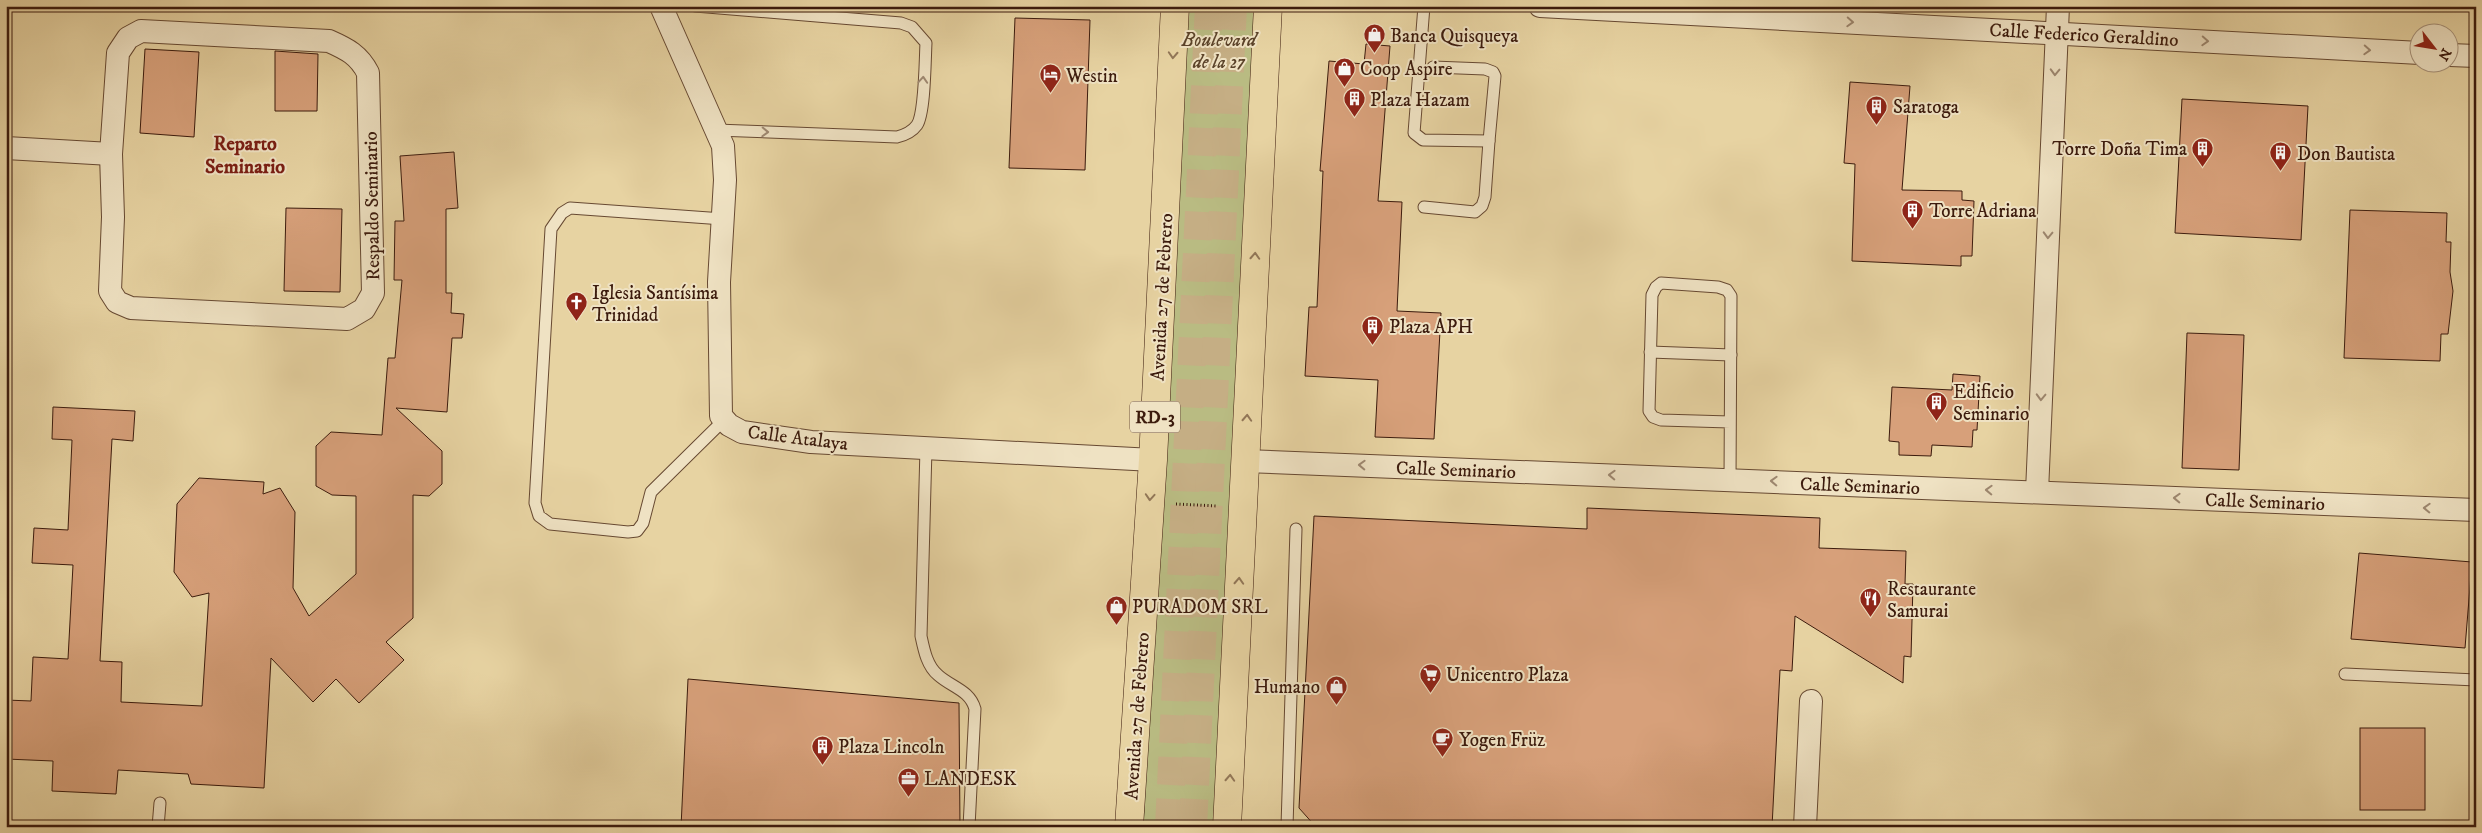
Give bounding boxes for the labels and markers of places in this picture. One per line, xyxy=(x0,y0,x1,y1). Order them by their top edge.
shop icon: Banca Quisqueya xyxy=(1362,23,1386,54)
place label: Banca Quisqueya xyxy=(1390,25,1518,49)
shop icon: Coop Aspire xyxy=(1332,56,1356,87)
place label: Coop Aspire xyxy=(1360,58,1453,81)
hotel icon: Westin xyxy=(1038,63,1062,94)
place label: Westin xyxy=(1065,65,1118,88)
building icon: Plaza Hazam xyxy=(1342,87,1366,118)
place label: Plaza Hazam xyxy=(1370,89,1470,112)
building icon: Saratoga xyxy=(1865,94,1889,125)
place label: Saratoga xyxy=(1893,96,1959,119)
building icon: Torre Doña Tima xyxy=(2191,136,2215,167)
place label: Torre Doña Tima xyxy=(2052,138,2187,161)
building icon: Don Bautista xyxy=(2269,141,2293,172)
place label: Don Bautista xyxy=(2297,143,2395,166)
building icon: Torre Adriana xyxy=(1901,198,1925,229)
place label: Torre Adriana xyxy=(1929,200,2036,223)
place label: Iglesia Santísima Trinidad xyxy=(592,282,718,327)
church icon: Iglesia Santísima Trinidad xyxy=(564,291,588,322)
building icon: Plaza APH xyxy=(1361,314,1385,345)
place label: Plaza APH xyxy=(1389,316,1473,339)
place label: Edificio Seminario xyxy=(1953,381,2029,426)
building icon: Edificio Seminario xyxy=(1925,390,1949,421)
place label: Restaurante Samurai xyxy=(1887,578,1976,623)
restaurant icon: Restaurante Samurai xyxy=(1859,587,1883,618)
shop icon: PURADOM SRL xyxy=(1104,594,1128,625)
place label: PURADOM SRL xyxy=(1132,596,1268,619)
supermarket icon: Unicentro Plaza xyxy=(1418,662,1442,693)
place label: Unicentro Plaza xyxy=(1446,664,1568,687)
shop icon: Humano xyxy=(1324,674,1348,705)
place label: Humano xyxy=(1254,676,1320,699)
cafe icon: Yogen Früz xyxy=(1431,727,1455,758)
place label: Yogen Früz xyxy=(1459,729,1545,752)
building icon: Plaza Lincoln xyxy=(810,734,834,765)
place label: Plaza Lincoln xyxy=(838,736,945,759)
office icon: LANDESK xyxy=(896,766,920,797)
place label: LANDESK xyxy=(924,768,1017,791)

